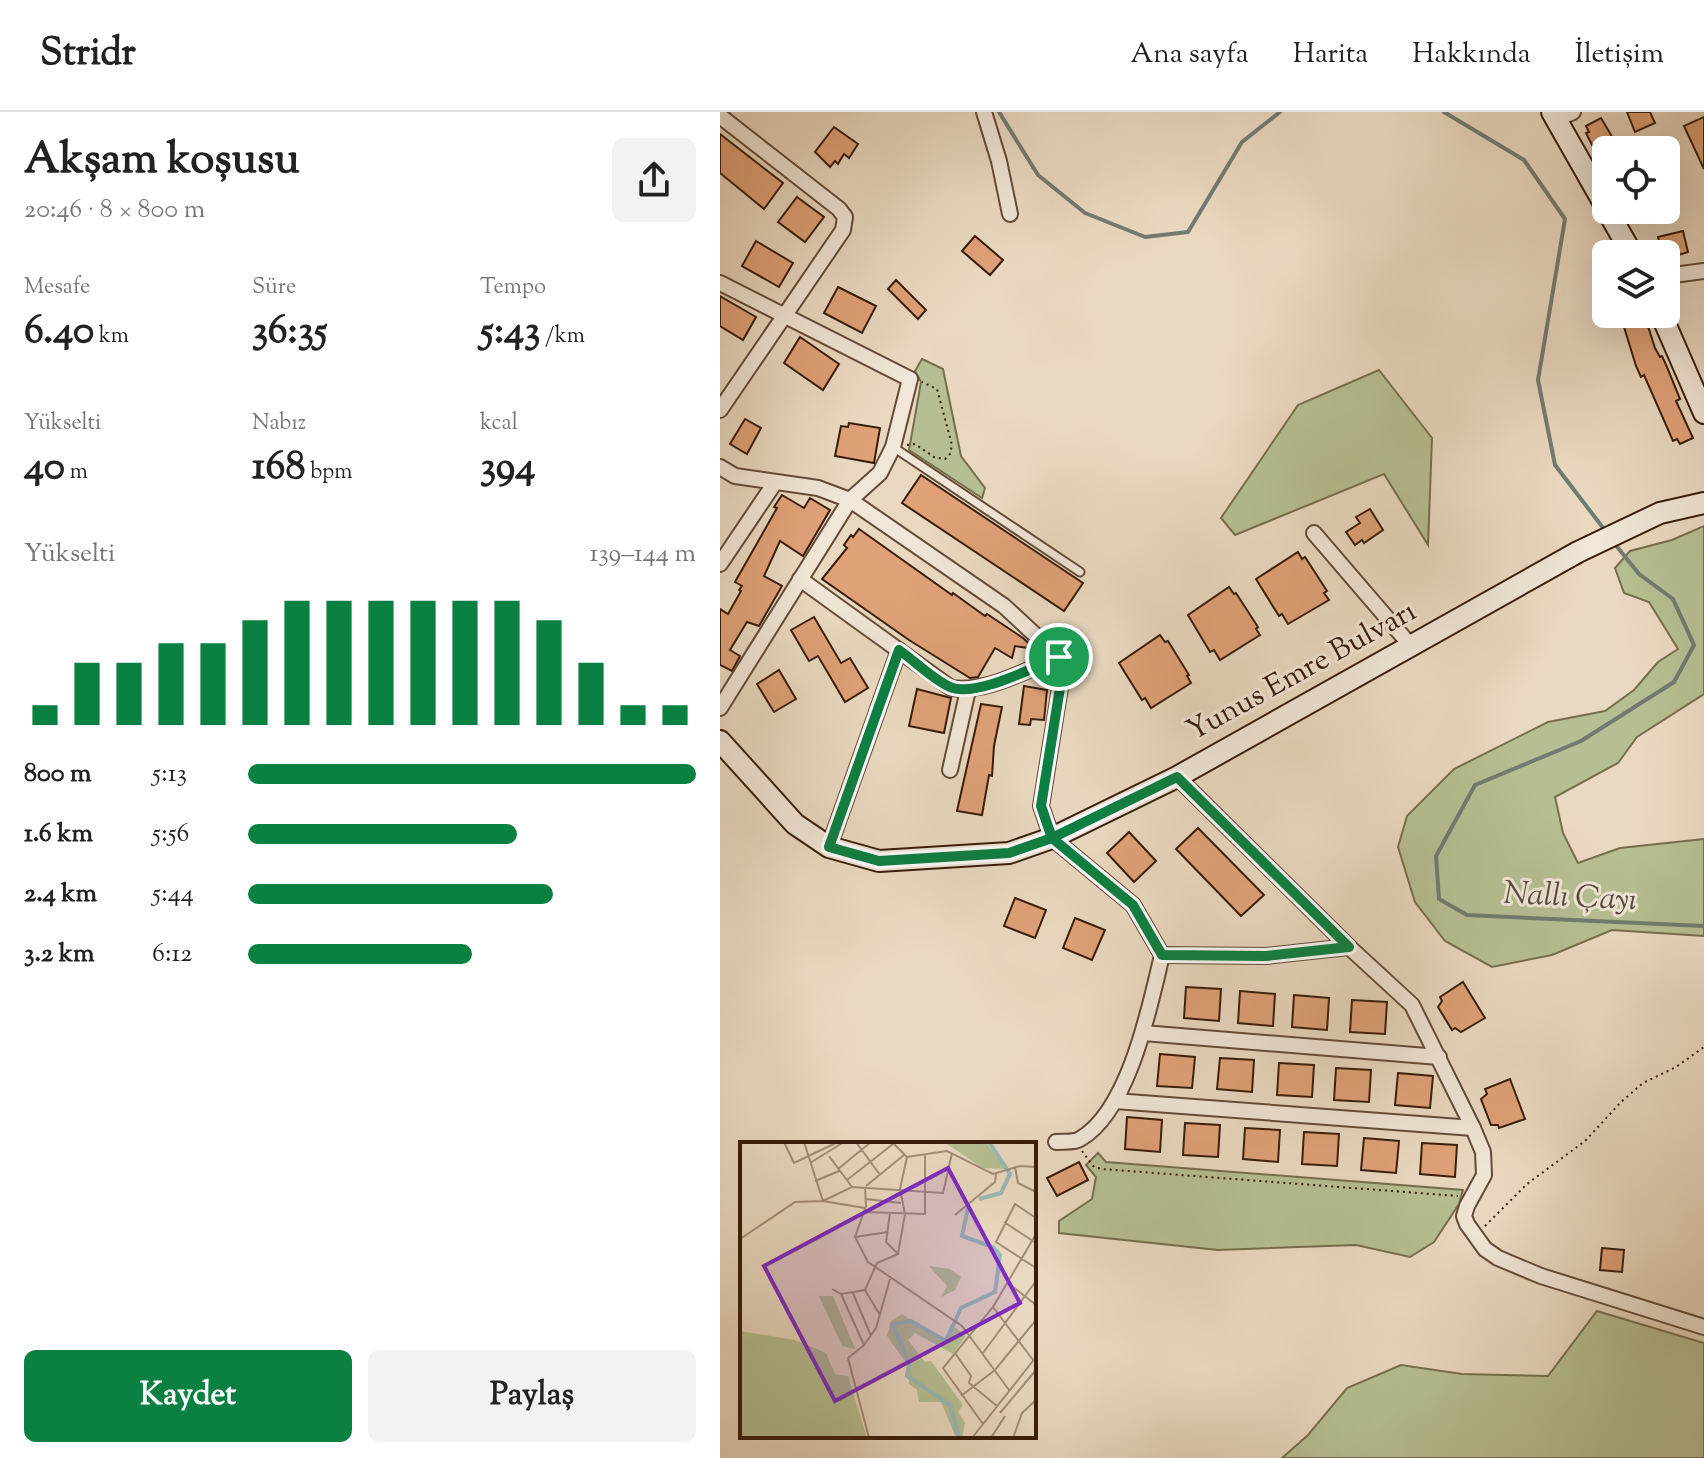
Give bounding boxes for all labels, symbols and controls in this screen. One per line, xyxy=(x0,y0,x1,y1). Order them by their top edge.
text: Stridr xyxy=(40,28,136,82)
text: Ana sayfa xyxy=(1131,35,1249,75)
text: Harita xyxy=(1293,35,1368,75)
text: Hakkında xyxy=(1412,35,1531,75)
text: İletişim xyxy=(1575,35,1664,75)
text: Akşam koşusu xyxy=(24,130,300,193)
map controls xyxy=(1592,136,1680,328)
button: locate xyxy=(1592,136,1680,224)
button: share xyxy=(612,138,696,222)
text: 20:46 · 8 × 800 m xyxy=(24,192,205,229)
button: layers xyxy=(1592,240,1680,328)
text: Mesafe xyxy=(24,272,90,304)
text: Süre xyxy=(252,272,296,304)
text: Tempo xyxy=(480,272,546,304)
text: 6.40 xyxy=(24,304,94,361)
text: 36:35 xyxy=(252,304,328,361)
text: 5:43 xyxy=(480,304,540,361)
text: km xyxy=(94,321,129,353)
text: /km xyxy=(540,321,585,353)
text: Yükselti xyxy=(24,408,101,440)
text: Nabız xyxy=(252,408,306,440)
text: kcal xyxy=(480,408,518,440)
text: 40 xyxy=(24,440,65,497)
text: 168 xyxy=(252,440,305,497)
text: 394 xyxy=(480,440,535,497)
text: m xyxy=(65,457,88,489)
text: bpm xyxy=(305,457,352,489)
text: Yükselti xyxy=(24,536,115,573)
text: 139–144 m xyxy=(589,536,696,573)
street label: Yunus Emre Bulvarı xyxy=(1179,591,1425,753)
pin xyxy=(1025,623,1093,691)
icon: arrive xyxy=(1037,635,1081,679)
text: 800 m xyxy=(24,756,92,793)
text: 5:13 xyxy=(152,756,187,793)
text: 1.6 km xyxy=(24,816,93,853)
text: 5:56 xyxy=(152,816,189,853)
water label: Nallı Çayı xyxy=(1502,872,1638,924)
text: 2.4 km xyxy=(24,876,97,913)
text: 5:44 xyxy=(152,876,194,913)
text: 3.2 km xyxy=(24,936,94,973)
text: 6:12 xyxy=(152,936,192,973)
inset map xyxy=(740,1142,1036,1438)
button: Kaydet xyxy=(24,1350,352,1442)
button: Paylaş xyxy=(368,1350,696,1442)

